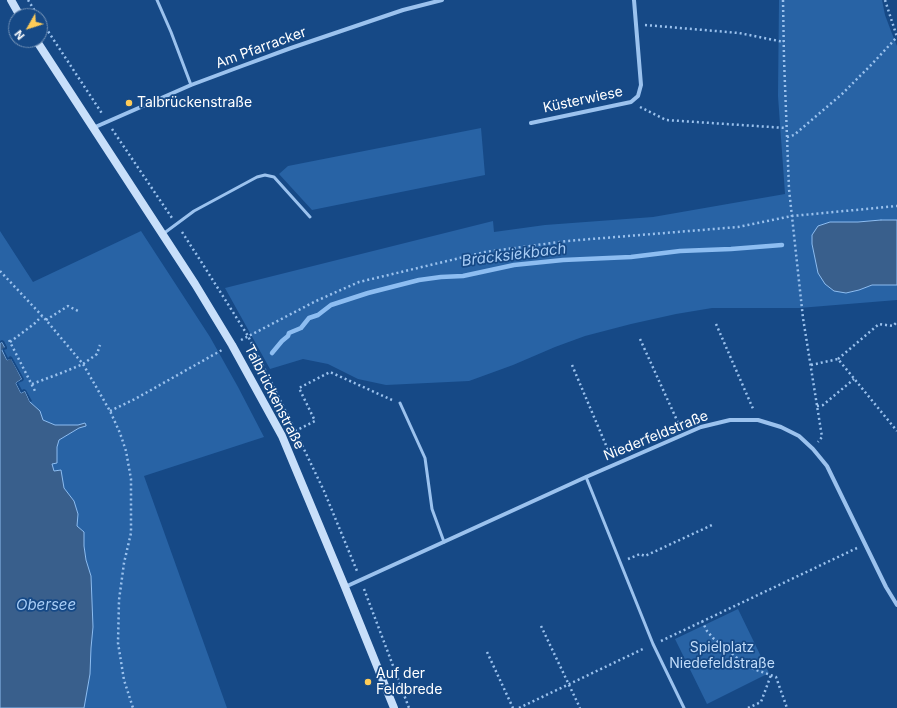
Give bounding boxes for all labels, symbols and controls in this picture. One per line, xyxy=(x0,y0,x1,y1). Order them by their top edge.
north arrow xyxy=(8,8,48,48)
street label: Am Pfarracker xyxy=(213,24,309,72)
text: N xyxy=(11,27,28,43)
street label: Küsterwiese xyxy=(542,83,624,117)
place label: Talbrückenstraße xyxy=(137,95,252,111)
marker: Talbrückenstraße xyxy=(124,98,134,108)
water label: Bracksiekbach xyxy=(461,240,567,270)
street label: Talbrückenstraße xyxy=(240,342,308,452)
street label: Niederfeldstraße xyxy=(601,407,711,465)
water label: Obersee xyxy=(16,596,76,614)
park label: Spielplatz Niedefeldstraße xyxy=(669,640,775,672)
place label: Auf der Feldbrede xyxy=(376,666,442,698)
marker: Auf der Feldbrede xyxy=(363,677,373,687)

